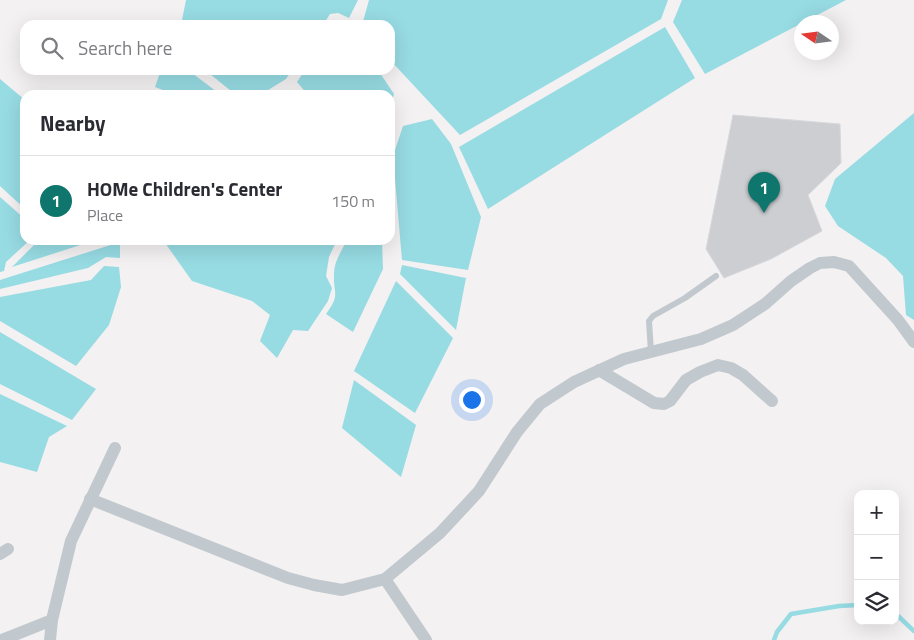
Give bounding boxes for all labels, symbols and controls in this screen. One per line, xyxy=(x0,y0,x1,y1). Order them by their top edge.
north arrow xyxy=(794,15,839,60)
search box xyxy=(20,20,395,75)
text: Search here xyxy=(78,33,172,62)
icon: search xyxy=(38,34,66,62)
text: Nearby xyxy=(40,107,105,139)
pin: 1 xyxy=(748,172,780,213)
text: HOMe Children's Center xyxy=(87,174,282,203)
text: 1 xyxy=(52,189,60,213)
text: 150 m xyxy=(331,189,375,213)
text: Place xyxy=(87,203,123,227)
your location xyxy=(459,387,485,413)
map controls xyxy=(854,490,899,625)
button: + xyxy=(854,490,899,535)
button: − xyxy=(854,535,899,580)
button: layers xyxy=(854,580,899,625)

